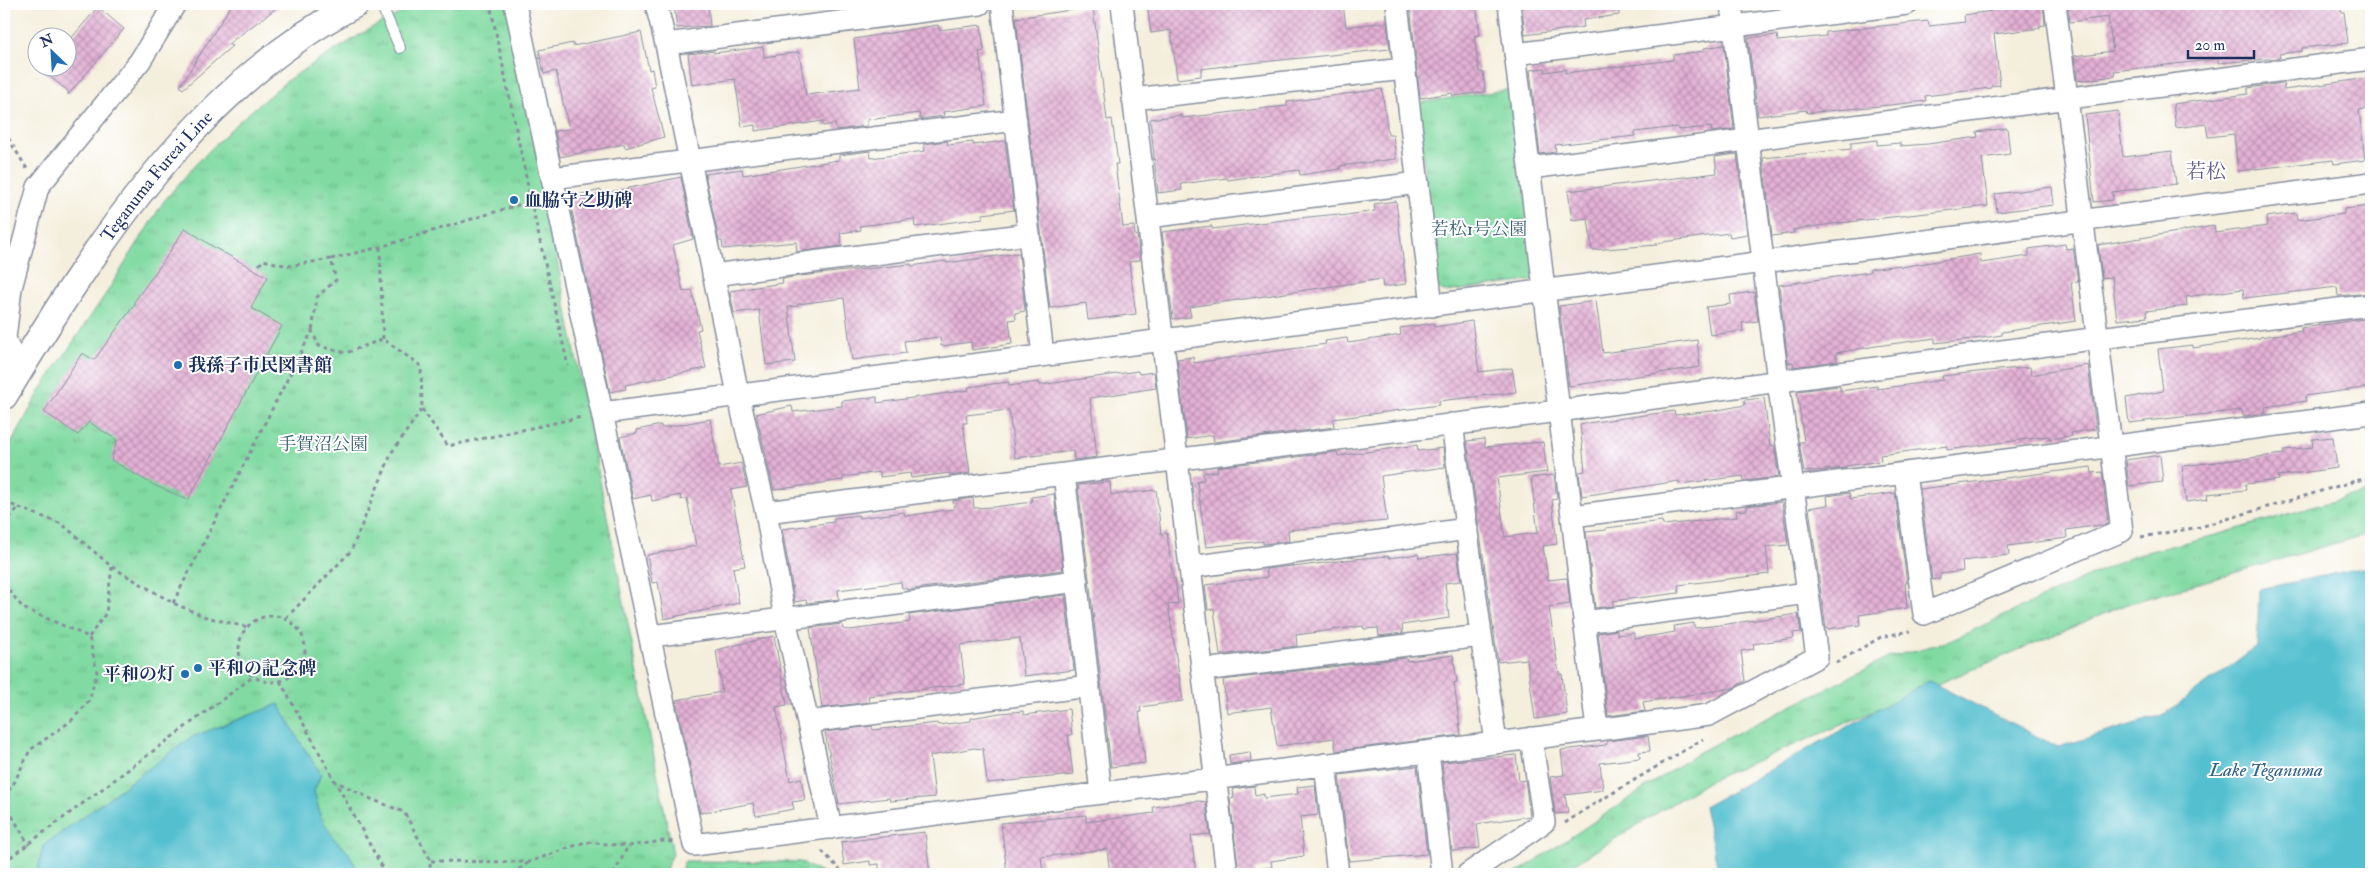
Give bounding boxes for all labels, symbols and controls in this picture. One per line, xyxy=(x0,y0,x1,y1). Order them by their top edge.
north arrow xyxy=(28,28,78,78)
scale bar xyxy=(2188,28,2254,60)
text: N xyxy=(37,30,56,51)
text: 20 m xyxy=(2195,36,2225,55)
street label: Teganuma Fureai Line xyxy=(96,106,218,247)
district label: 若松 xyxy=(2186,159,2226,184)
place label: 血脇守之助碑 xyxy=(524,189,632,212)
marker: 血脇守之助碑 xyxy=(508,194,520,206)
park label: 若松1号公園 xyxy=(1431,218,1527,241)
place label: 我孫子市民図書館 xyxy=(188,354,332,377)
marker: 我孫子市民図書館 xyxy=(172,359,184,371)
park label: 手賀沼公園 xyxy=(278,433,368,456)
place label: 平和の記念碑 xyxy=(208,657,316,680)
marker: 平和の記念碑 xyxy=(192,662,204,674)
place label: 平和の灯 xyxy=(103,663,175,686)
marker: 平和の灯 xyxy=(179,668,191,680)
water label: Lake Teganuma xyxy=(2208,758,2323,782)

